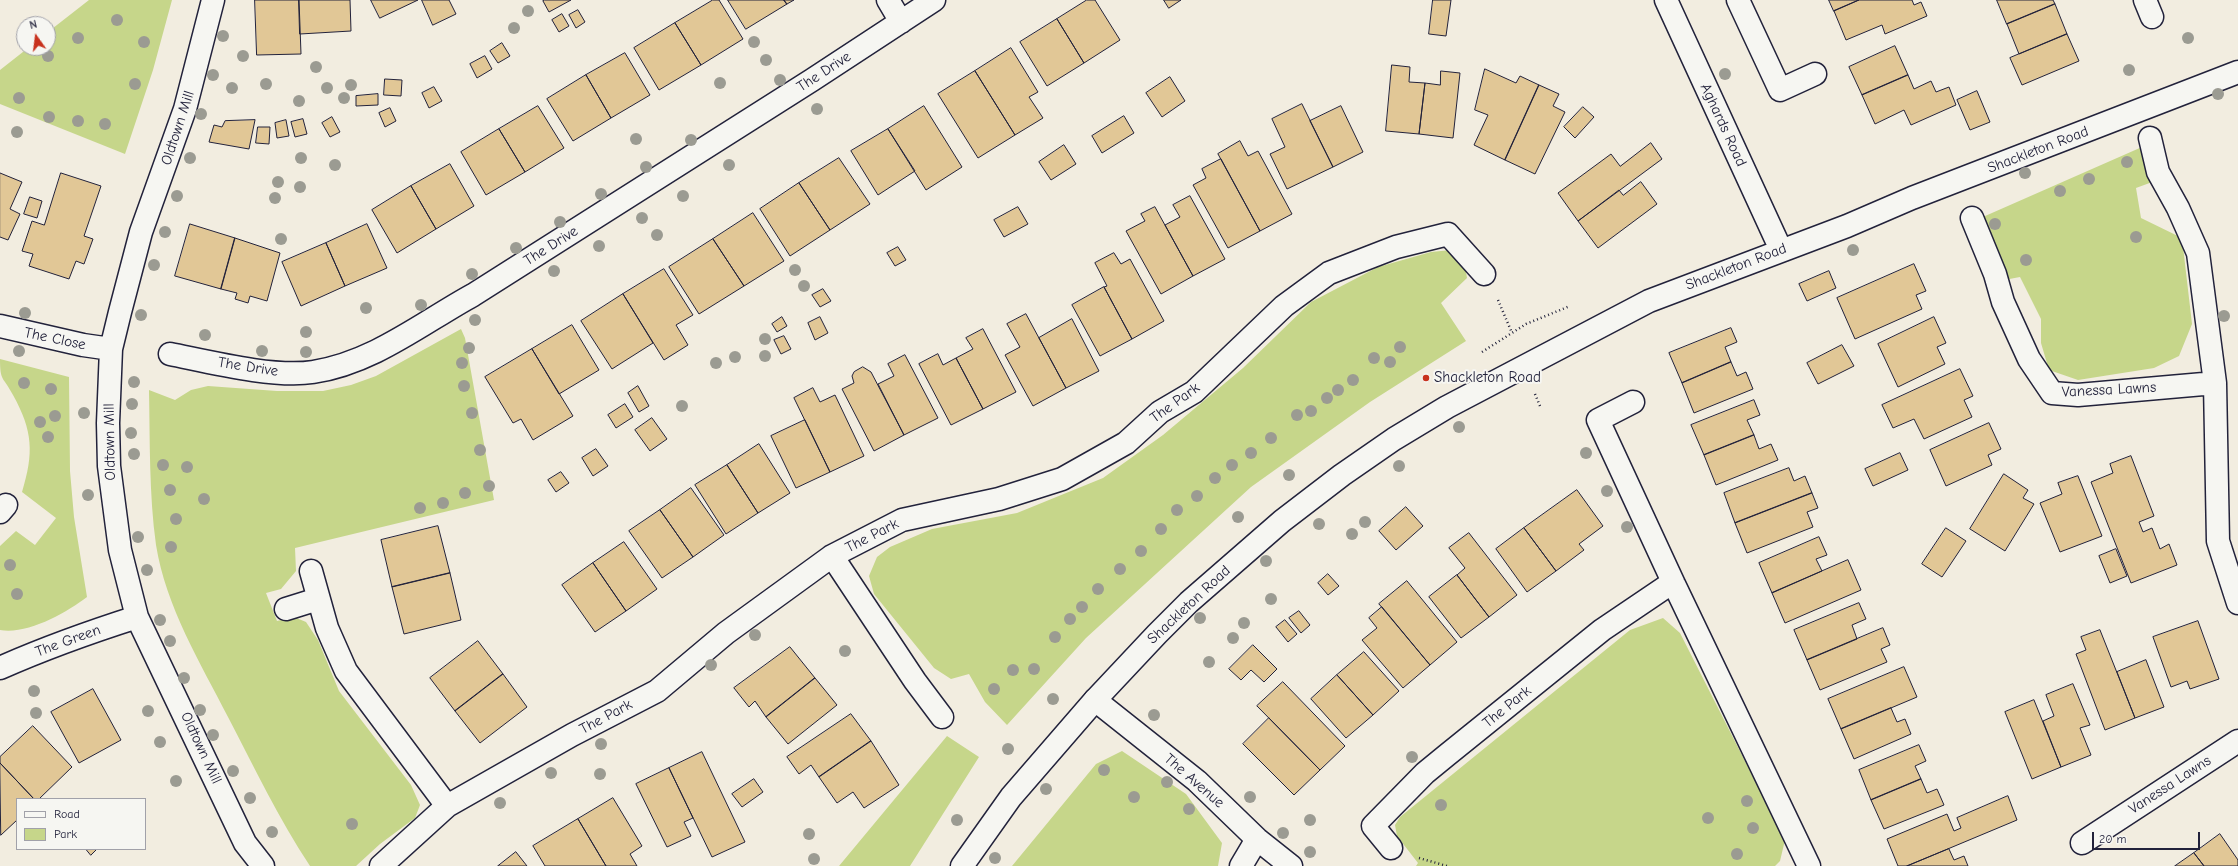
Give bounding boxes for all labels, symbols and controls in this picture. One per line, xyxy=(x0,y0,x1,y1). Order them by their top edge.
north arrow xyxy=(16,16,56,56)
text: N xyxy=(28,18,38,32)
street label: The Drive xyxy=(794,48,854,96)
street label: Aghards Road xyxy=(1696,81,1750,169)
street label: Oldtown Mill xyxy=(157,88,199,168)
street label: Shackleton Road xyxy=(1985,122,2091,178)
street label: The Drive xyxy=(521,222,581,270)
street label: Shackleton Road xyxy=(1683,239,1789,295)
street label: The Close xyxy=(23,324,87,354)
street label: The Drive xyxy=(217,353,279,381)
place label: Shackleton Road xyxy=(1434,369,1541,387)
marker: Shackleton Road xyxy=(1421,373,1431,383)
street label: The Park xyxy=(1147,379,1203,427)
street label: Vanessa Lawns xyxy=(2061,379,2157,401)
street label: Oldtown Mill xyxy=(100,403,120,481)
street label: The Park xyxy=(842,515,902,557)
street label: Shackleton Road xyxy=(1144,562,1234,648)
street label: The Green xyxy=(33,621,103,661)
street label: The Park xyxy=(1479,682,1535,732)
street label: The Park xyxy=(577,696,635,738)
street label: Oldtown Mill xyxy=(176,709,226,787)
street label: The Avenue xyxy=(1160,750,1228,812)
street label: Vanessa Lawns xyxy=(2126,752,2214,818)
legend xyxy=(16,798,146,850)
text: Road xyxy=(54,807,80,821)
scale bar xyxy=(2094,824,2202,850)
text: Park xyxy=(54,827,77,841)
text: 20 m xyxy=(2099,832,2127,846)

